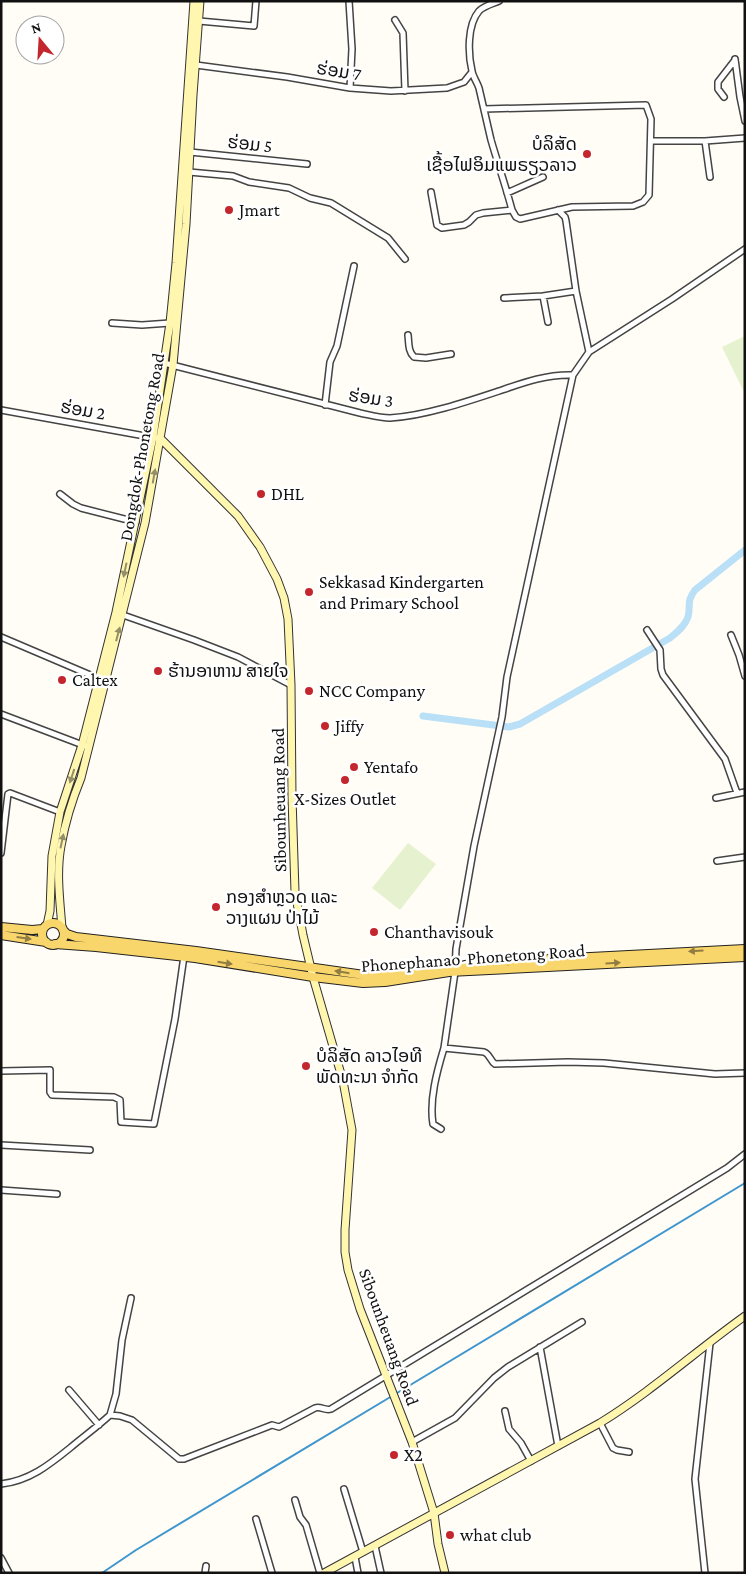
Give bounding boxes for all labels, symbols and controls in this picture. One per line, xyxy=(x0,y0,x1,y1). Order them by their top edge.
north arrow xyxy=(15,15,65,65)
text: N xyxy=(29,18,43,37)
street label: ຮ່ອມ 7 xyxy=(315,58,363,84)
street label: ຮ່ອມ 5 xyxy=(227,132,273,156)
place label: ບໍລິສັດ ເຊື້ອໄຟອິມແພຣຽວລາວ xyxy=(426,134,577,176)
marker: ບໍລິສັດ ເຊື້ອໄຟອິມແພຣຽວລາວ xyxy=(581,148,593,160)
place label: Jmart xyxy=(237,200,281,220)
marker: Jmart xyxy=(223,204,235,216)
street label: Dongdok-Phonetong Road xyxy=(116,351,169,543)
street label: ຮ່ອມ 3 xyxy=(347,385,395,411)
street label: ຮ່ອມ 2 xyxy=(59,396,107,424)
one-way arrow xyxy=(150,468,158,484)
place label: DHL xyxy=(271,484,304,504)
marker: DHL xyxy=(255,488,267,500)
one-way arrow xyxy=(121,562,129,577)
place label: Sekkasad Kindergarten and Primary School xyxy=(319,572,484,613)
marker: Sekkasad Kindergarten and Primary School xyxy=(303,586,315,598)
one-way arrow xyxy=(114,627,122,642)
place label: ຮ້ານອາຫານ ສາຍໃຈ xyxy=(168,661,289,681)
marker: ຮ້ານອາຫານ ສາຍໃຈ xyxy=(152,665,164,677)
place label: Caltex xyxy=(72,670,118,690)
marker: Caltex xyxy=(56,674,68,686)
place label: NCC Company xyxy=(319,681,426,701)
marker: NCC Company xyxy=(303,685,315,697)
place label: Jiffy xyxy=(333,716,365,736)
marker: Jiffy xyxy=(319,720,331,732)
street label: Sibounheuang Road xyxy=(268,727,290,872)
place label: Yentafo xyxy=(364,757,418,777)
marker: Yentafo xyxy=(348,761,360,773)
one-way arrow xyxy=(68,769,75,784)
marker: X-Sizes Outlet xyxy=(339,774,351,786)
place label: X-Sizes Outlet xyxy=(294,789,397,809)
one-way arrow xyxy=(58,833,66,848)
place label: ກອງສໍາຫຼວດ ແລະ ວາງແຜນ ປ່າໄມ້ xyxy=(226,887,338,928)
marker: ກອງສໍາຫຼວດ ແລະ ວາງແຜນ ປ່າໄມ້ xyxy=(210,901,222,913)
place label: Chanthavisouk xyxy=(384,922,494,942)
marker: Chanthavisouk xyxy=(368,926,380,938)
one-way arrow xyxy=(16,935,32,943)
street label: Phonephanao-Phonetong Road xyxy=(360,940,586,976)
one-way arrow xyxy=(688,948,704,956)
one-way arrow xyxy=(218,959,234,967)
one-way arrow xyxy=(605,959,621,967)
one-way arrow xyxy=(334,968,350,976)
place label: ບໍລິສັດ ລາວໄອທີ ພັດທະນາ ຈຳກັດ xyxy=(316,1046,422,1087)
marker: ບໍລິສັດ ລາວໄອທີ ພັດທະນາ ຈຳກັດ xyxy=(300,1060,312,1072)
street label: Sibounheuang Road xyxy=(355,1266,423,1409)
place label: X2 xyxy=(404,1445,423,1465)
marker: X2 xyxy=(388,1449,400,1461)
place label: what club xyxy=(460,1525,531,1545)
marker: what club xyxy=(444,1529,456,1541)

